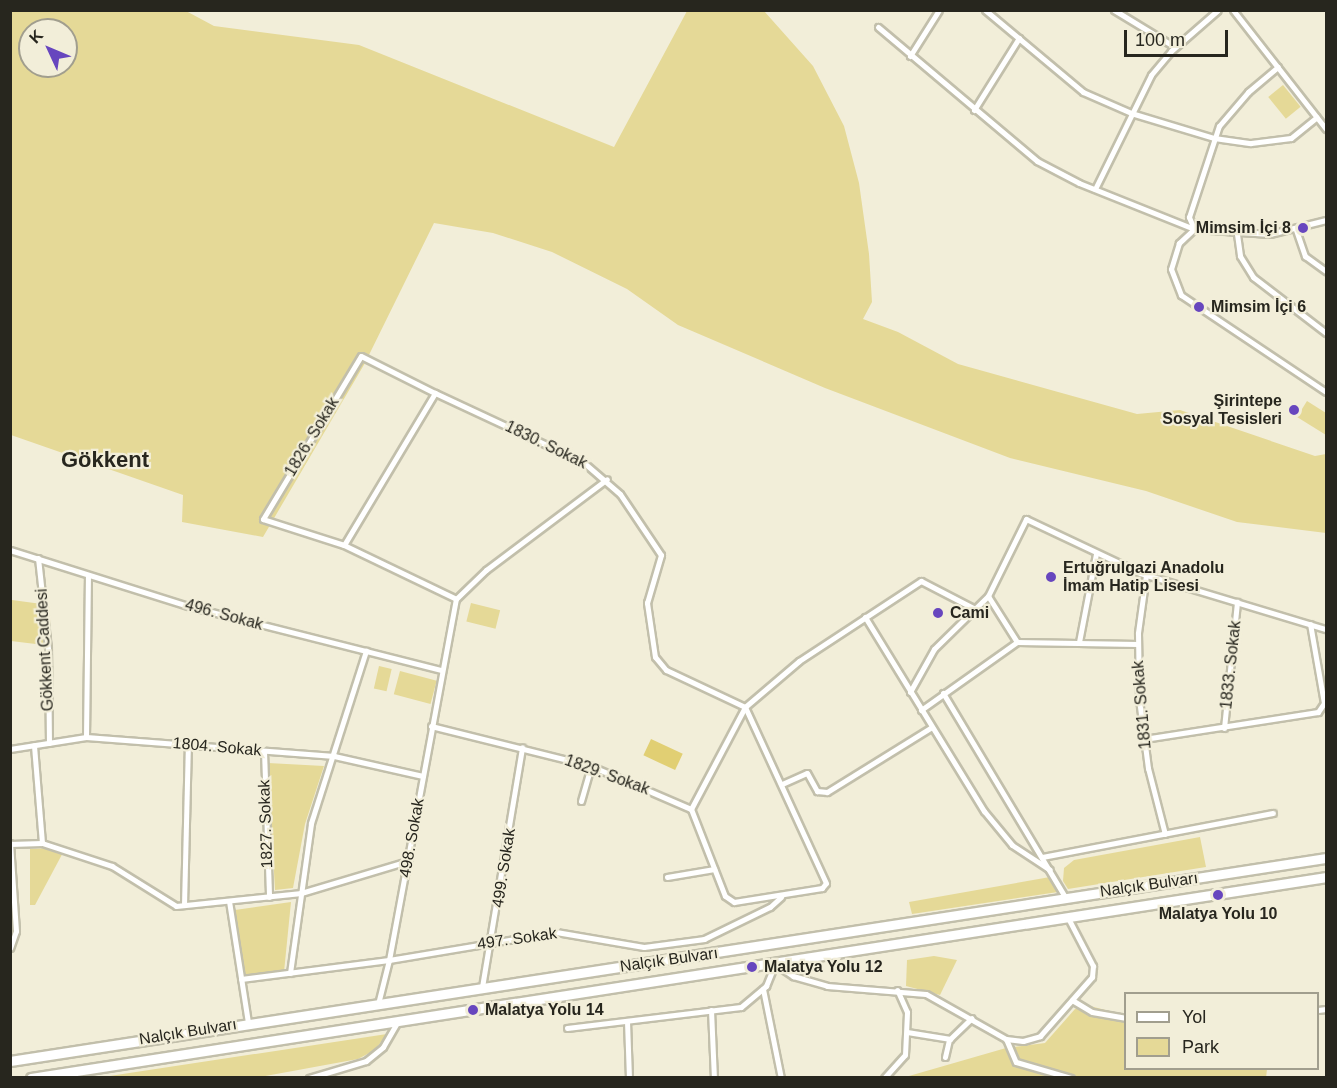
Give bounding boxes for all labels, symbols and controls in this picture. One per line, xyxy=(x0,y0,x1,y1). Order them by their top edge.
north arrow xyxy=(18,18,78,78)
scale bar xyxy=(1127,18,1230,56)
text: K xyxy=(26,26,46,47)
text: 100 m xyxy=(1135,30,1185,50)
place label: Mimsim İçi 8 xyxy=(1196,218,1291,238)
marker: Mimsim İçi 8 xyxy=(1296,221,1310,235)
place label: Mimsim İçi 6 xyxy=(1211,297,1306,317)
marker: Mimsim İçi 6 xyxy=(1192,300,1206,314)
place label: Şirintepe Sosyal Tesisleri xyxy=(1162,391,1282,429)
street label: 1826. Sokak xyxy=(281,394,343,480)
marker: Şirintepe Sosyal Tesisleri xyxy=(1287,403,1301,417)
street label: 1830. Sokak xyxy=(502,417,590,473)
district label: Gökkent xyxy=(61,447,149,473)
place label: Ertuğrulgazi Anadolu İmam Hatip Lisesi xyxy=(1063,558,1225,596)
marker: Ertuğrulgazi Anadolu İmam Hatip Lisesi xyxy=(1044,570,1058,584)
street label: Gökkent Caddesi xyxy=(32,588,58,712)
street label: 496. Sokak xyxy=(183,595,265,635)
place label: Cami xyxy=(950,603,989,623)
marker: Cami xyxy=(931,606,945,620)
street label: 1833. Sokak xyxy=(1217,620,1245,710)
street label: 1831. Sokak xyxy=(1129,660,1155,750)
street label: 1804. Sokak xyxy=(172,734,262,760)
street label: 1829. Sokak xyxy=(562,751,652,799)
street label: 1827. Sokak xyxy=(255,779,277,869)
street label: 498. Sokak xyxy=(396,797,428,879)
street label: 499. Sokak xyxy=(488,827,520,909)
street label: Nalçık Bulvarı xyxy=(1099,869,1199,901)
marker: Malatya Yolu 10 xyxy=(1211,888,1225,902)
place label: Malatya Yolu 10 xyxy=(1159,904,1277,924)
street label: 497. Sokak xyxy=(476,924,558,954)
street label: Nalçık Bulvarı xyxy=(619,944,719,976)
place label: Malatya Yolu 12 xyxy=(764,957,883,977)
marker: Malatya Yolu 12 xyxy=(745,960,759,974)
legend xyxy=(1124,992,1319,1070)
place label: Malatya Yolu 14 xyxy=(485,1000,604,1020)
marker: Malatya Yolu 14 xyxy=(466,1003,480,1017)
text: Yol xyxy=(1182,1007,1206,1027)
street label: Nalçık Bulvarı xyxy=(138,1015,238,1049)
text: Park xyxy=(1182,1037,1219,1057)

